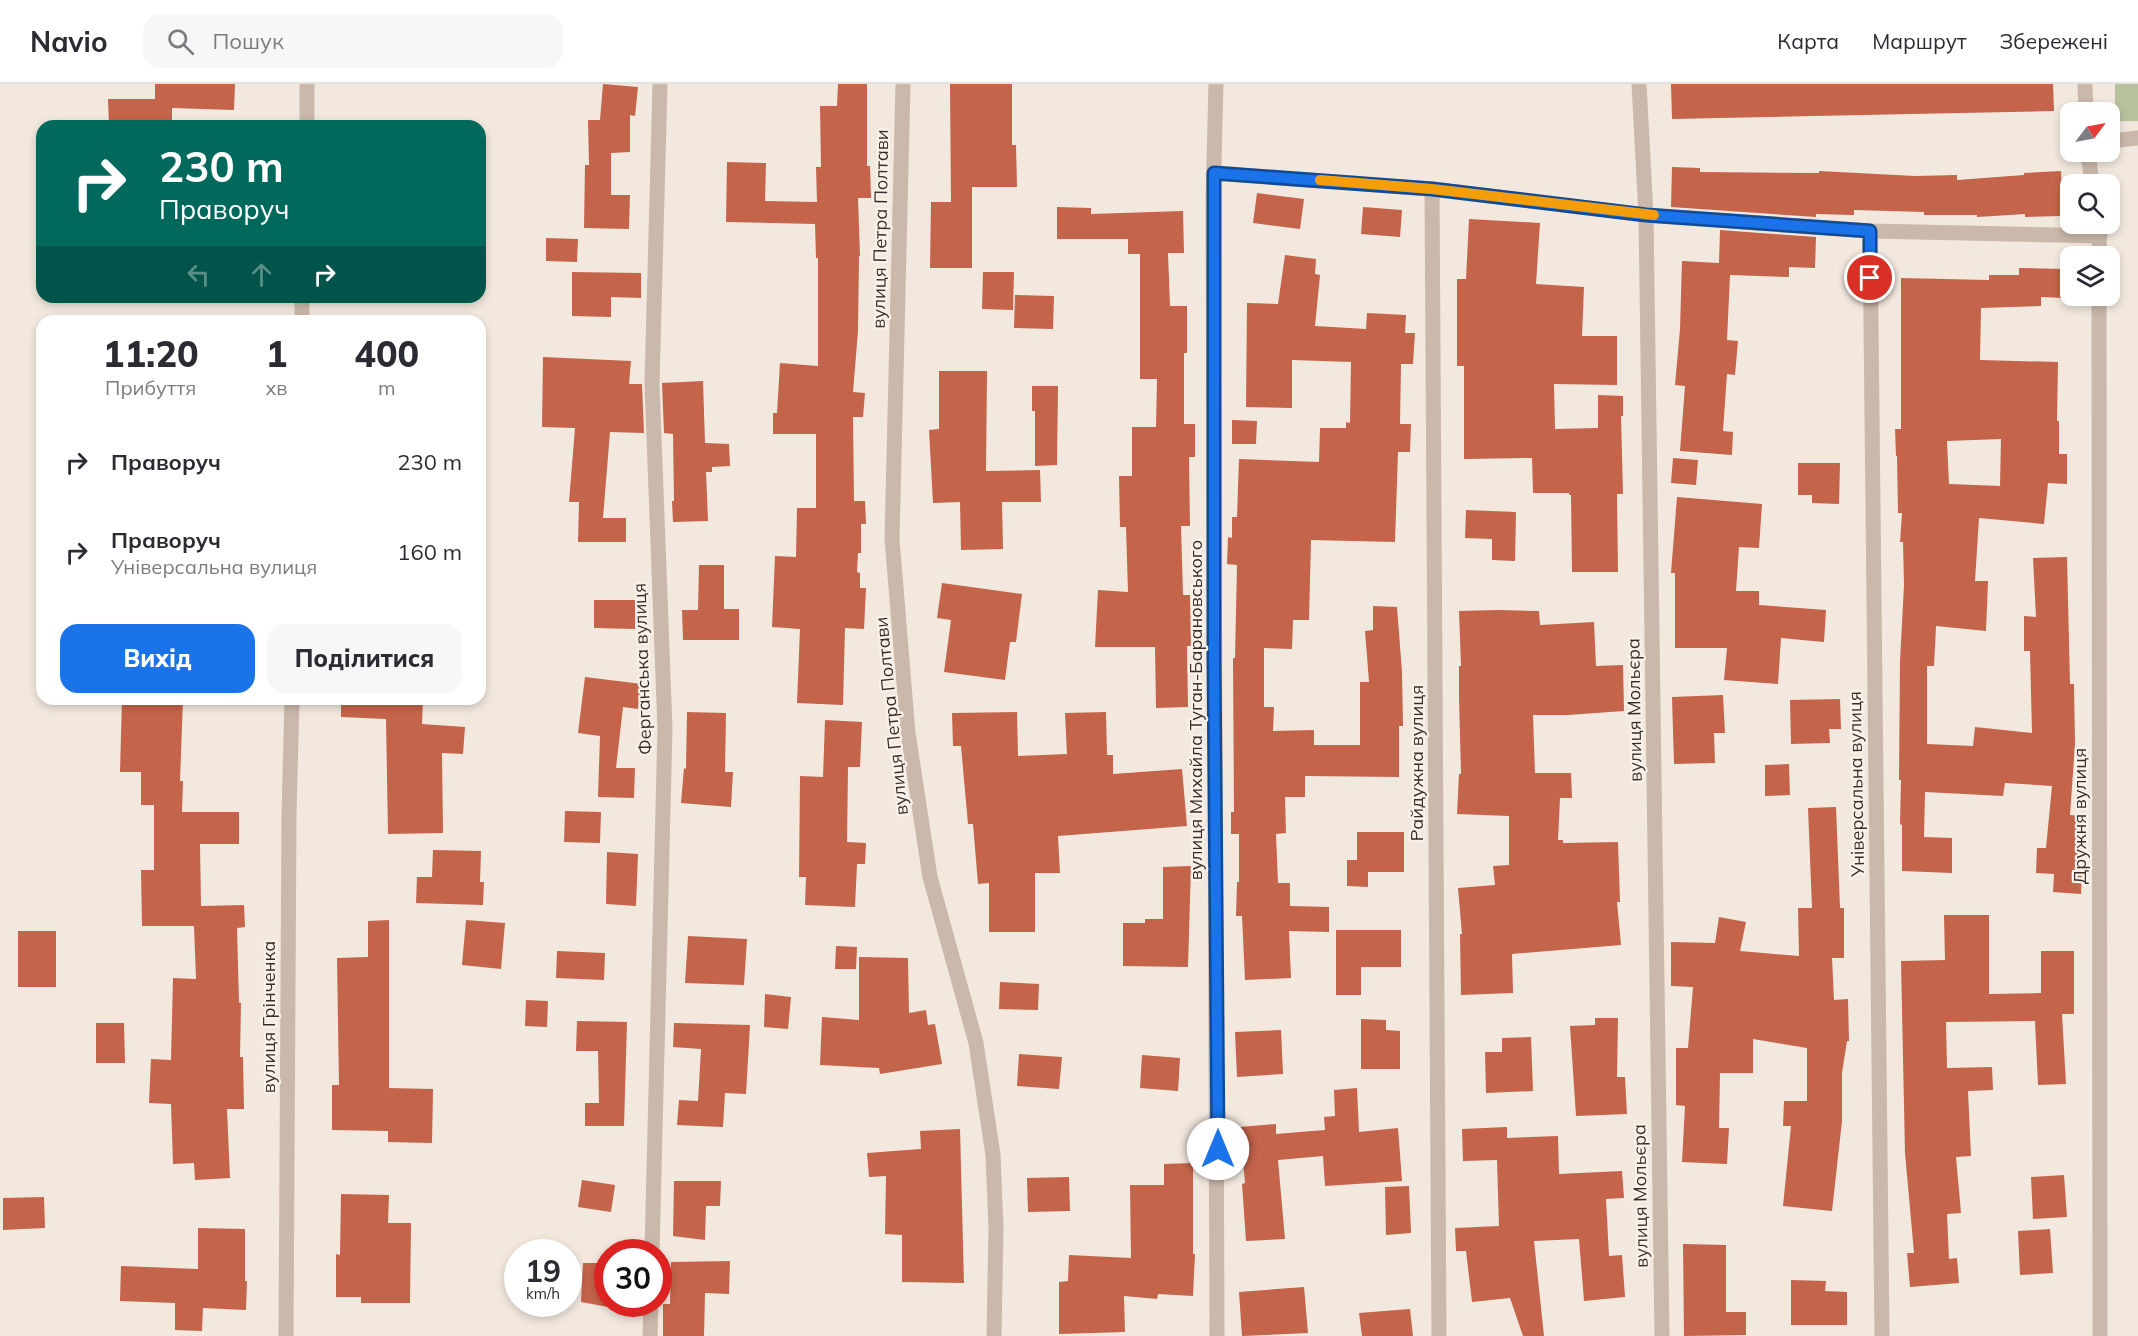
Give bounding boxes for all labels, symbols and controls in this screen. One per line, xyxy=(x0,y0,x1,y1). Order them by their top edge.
search box xyxy=(143,14,563,68)
text: Navio xyxy=(30,24,107,59)
icon: search xyxy=(164,25,197,58)
text: Пошук xyxy=(212,27,284,55)
text: Карта xyxy=(1777,28,1839,54)
text: Маршрут xyxy=(1872,28,1967,54)
text: Збережені xyxy=(2000,28,2108,54)
north arrow xyxy=(2060,102,2120,162)
map controls xyxy=(2060,102,2120,306)
street label: вулиця Петра Полтави xyxy=(867,129,893,329)
text: 230 m xyxy=(159,140,284,193)
icon: right xyxy=(60,144,138,222)
button: search xyxy=(2060,174,2120,234)
text: Праворуч xyxy=(159,192,289,226)
button: layers xyxy=(2060,246,2120,306)
pin xyxy=(1844,252,1895,303)
icon: left xyxy=(182,258,215,291)
icon: ahead xyxy=(245,258,278,291)
icon: right xyxy=(308,258,341,291)
icon: arrive xyxy=(1853,261,1886,294)
text: 11:20 xyxy=(103,331,199,376)
text: 1 xyxy=(266,331,287,376)
text: 400 xyxy=(354,331,419,376)
text: Прибуття xyxy=(105,375,196,400)
text: хв xyxy=(265,375,288,400)
text: m xyxy=(378,375,396,400)
icon: right xyxy=(60,446,93,479)
text: Праворуч xyxy=(111,448,221,476)
text: 230 m xyxy=(397,448,462,476)
text: Праворуч xyxy=(111,526,221,554)
icon: right xyxy=(60,536,93,569)
text: 160 m xyxy=(397,538,462,566)
street label: вулиця Михайла Туган-Барановського xyxy=(1184,540,1207,880)
text: Універсальна вулиця xyxy=(111,554,317,579)
street label: Ферганська вулиця xyxy=(628,583,656,755)
street label: вулиця Петра Полтави xyxy=(869,616,913,816)
button: Вихід xyxy=(60,624,255,693)
button: Поділитися xyxy=(267,624,462,693)
street label: вулиця Мольєра xyxy=(1621,638,1647,782)
street label: Райдужна вулиця xyxy=(1405,685,1428,841)
street label: Універсальна вулиця xyxy=(1843,691,1869,878)
street label: Дружня вулиця xyxy=(2068,748,2091,884)
street label: вулиця Грінченка xyxy=(257,941,280,1093)
position arrow xyxy=(1186,1117,1250,1181)
street label: вулиця Мольєра xyxy=(1627,1124,1653,1268)
speed limit sign: 30 xyxy=(594,1239,672,1317)
text: 19 xyxy=(525,1252,561,1290)
text: km/h xyxy=(526,1284,560,1303)

